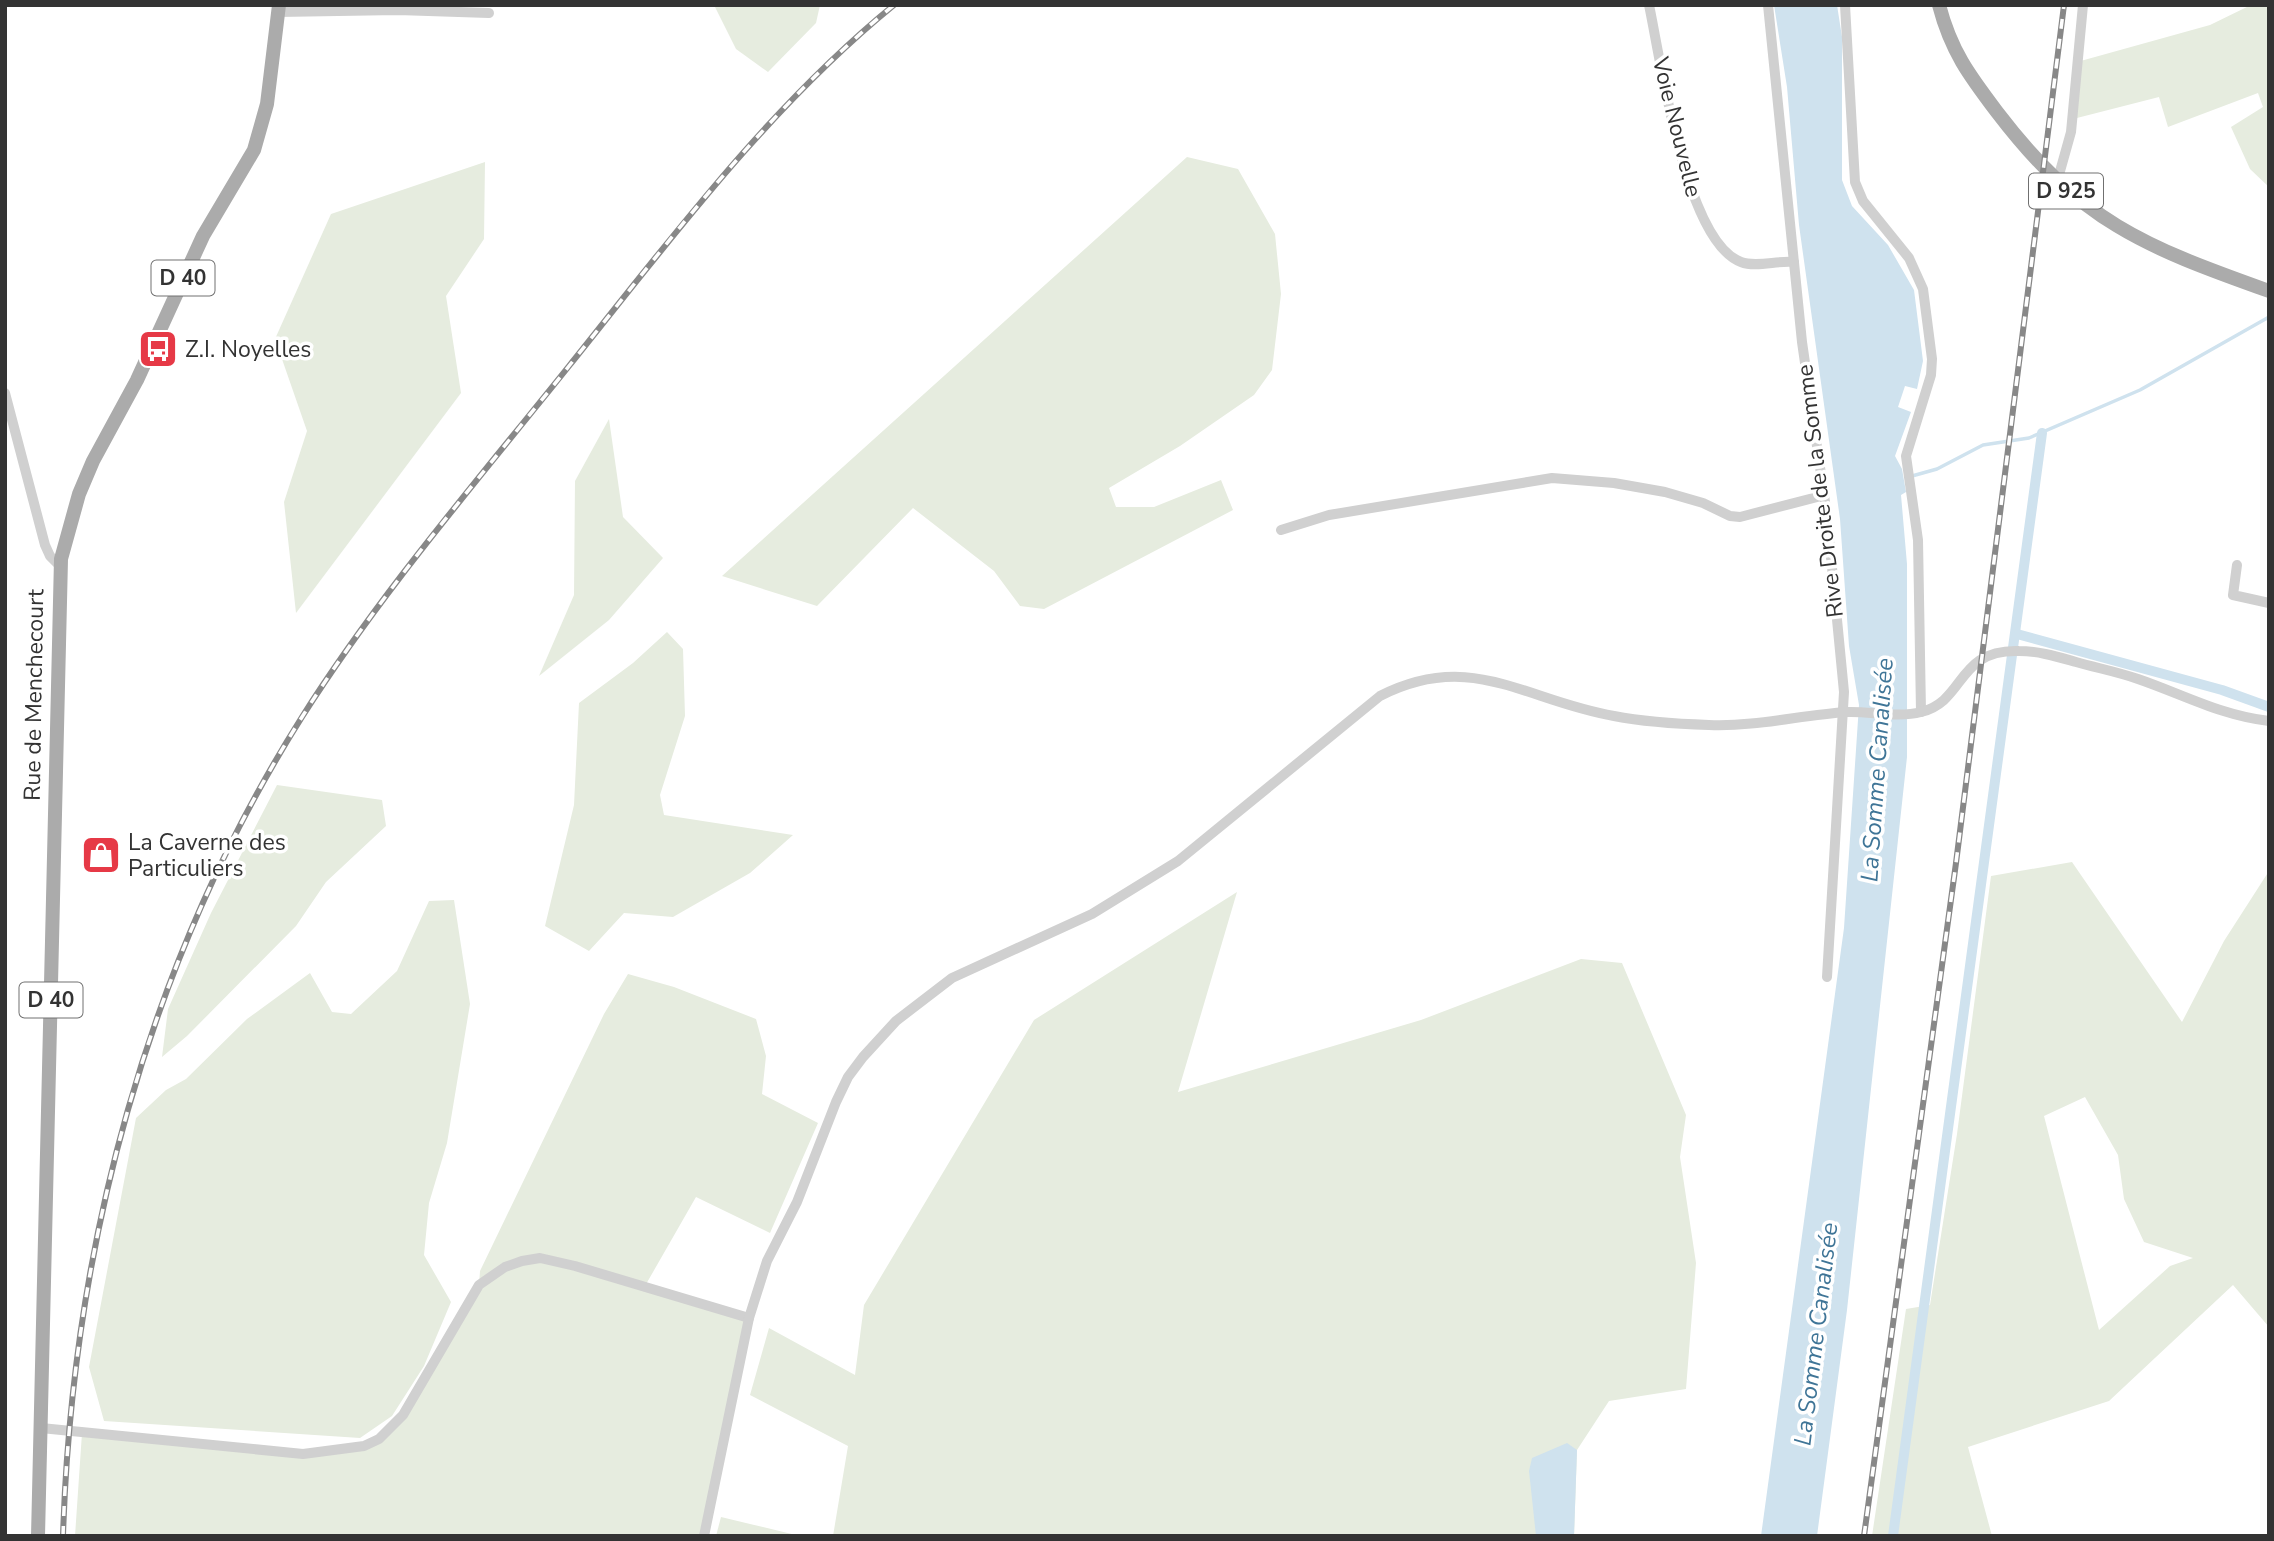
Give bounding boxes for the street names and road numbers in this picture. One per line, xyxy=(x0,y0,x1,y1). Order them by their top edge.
street label: Voie Nouvelle xyxy=(1644,53,1709,200)
road number: D 925 xyxy=(2029,174,2103,208)
road number: D 40 xyxy=(152,260,214,296)
street label: Rive Droite de la Somme xyxy=(1789,363,1851,619)
street label: Rue de Menchecourt xyxy=(17,588,51,801)
road number: D 40 xyxy=(20,982,82,1018)

